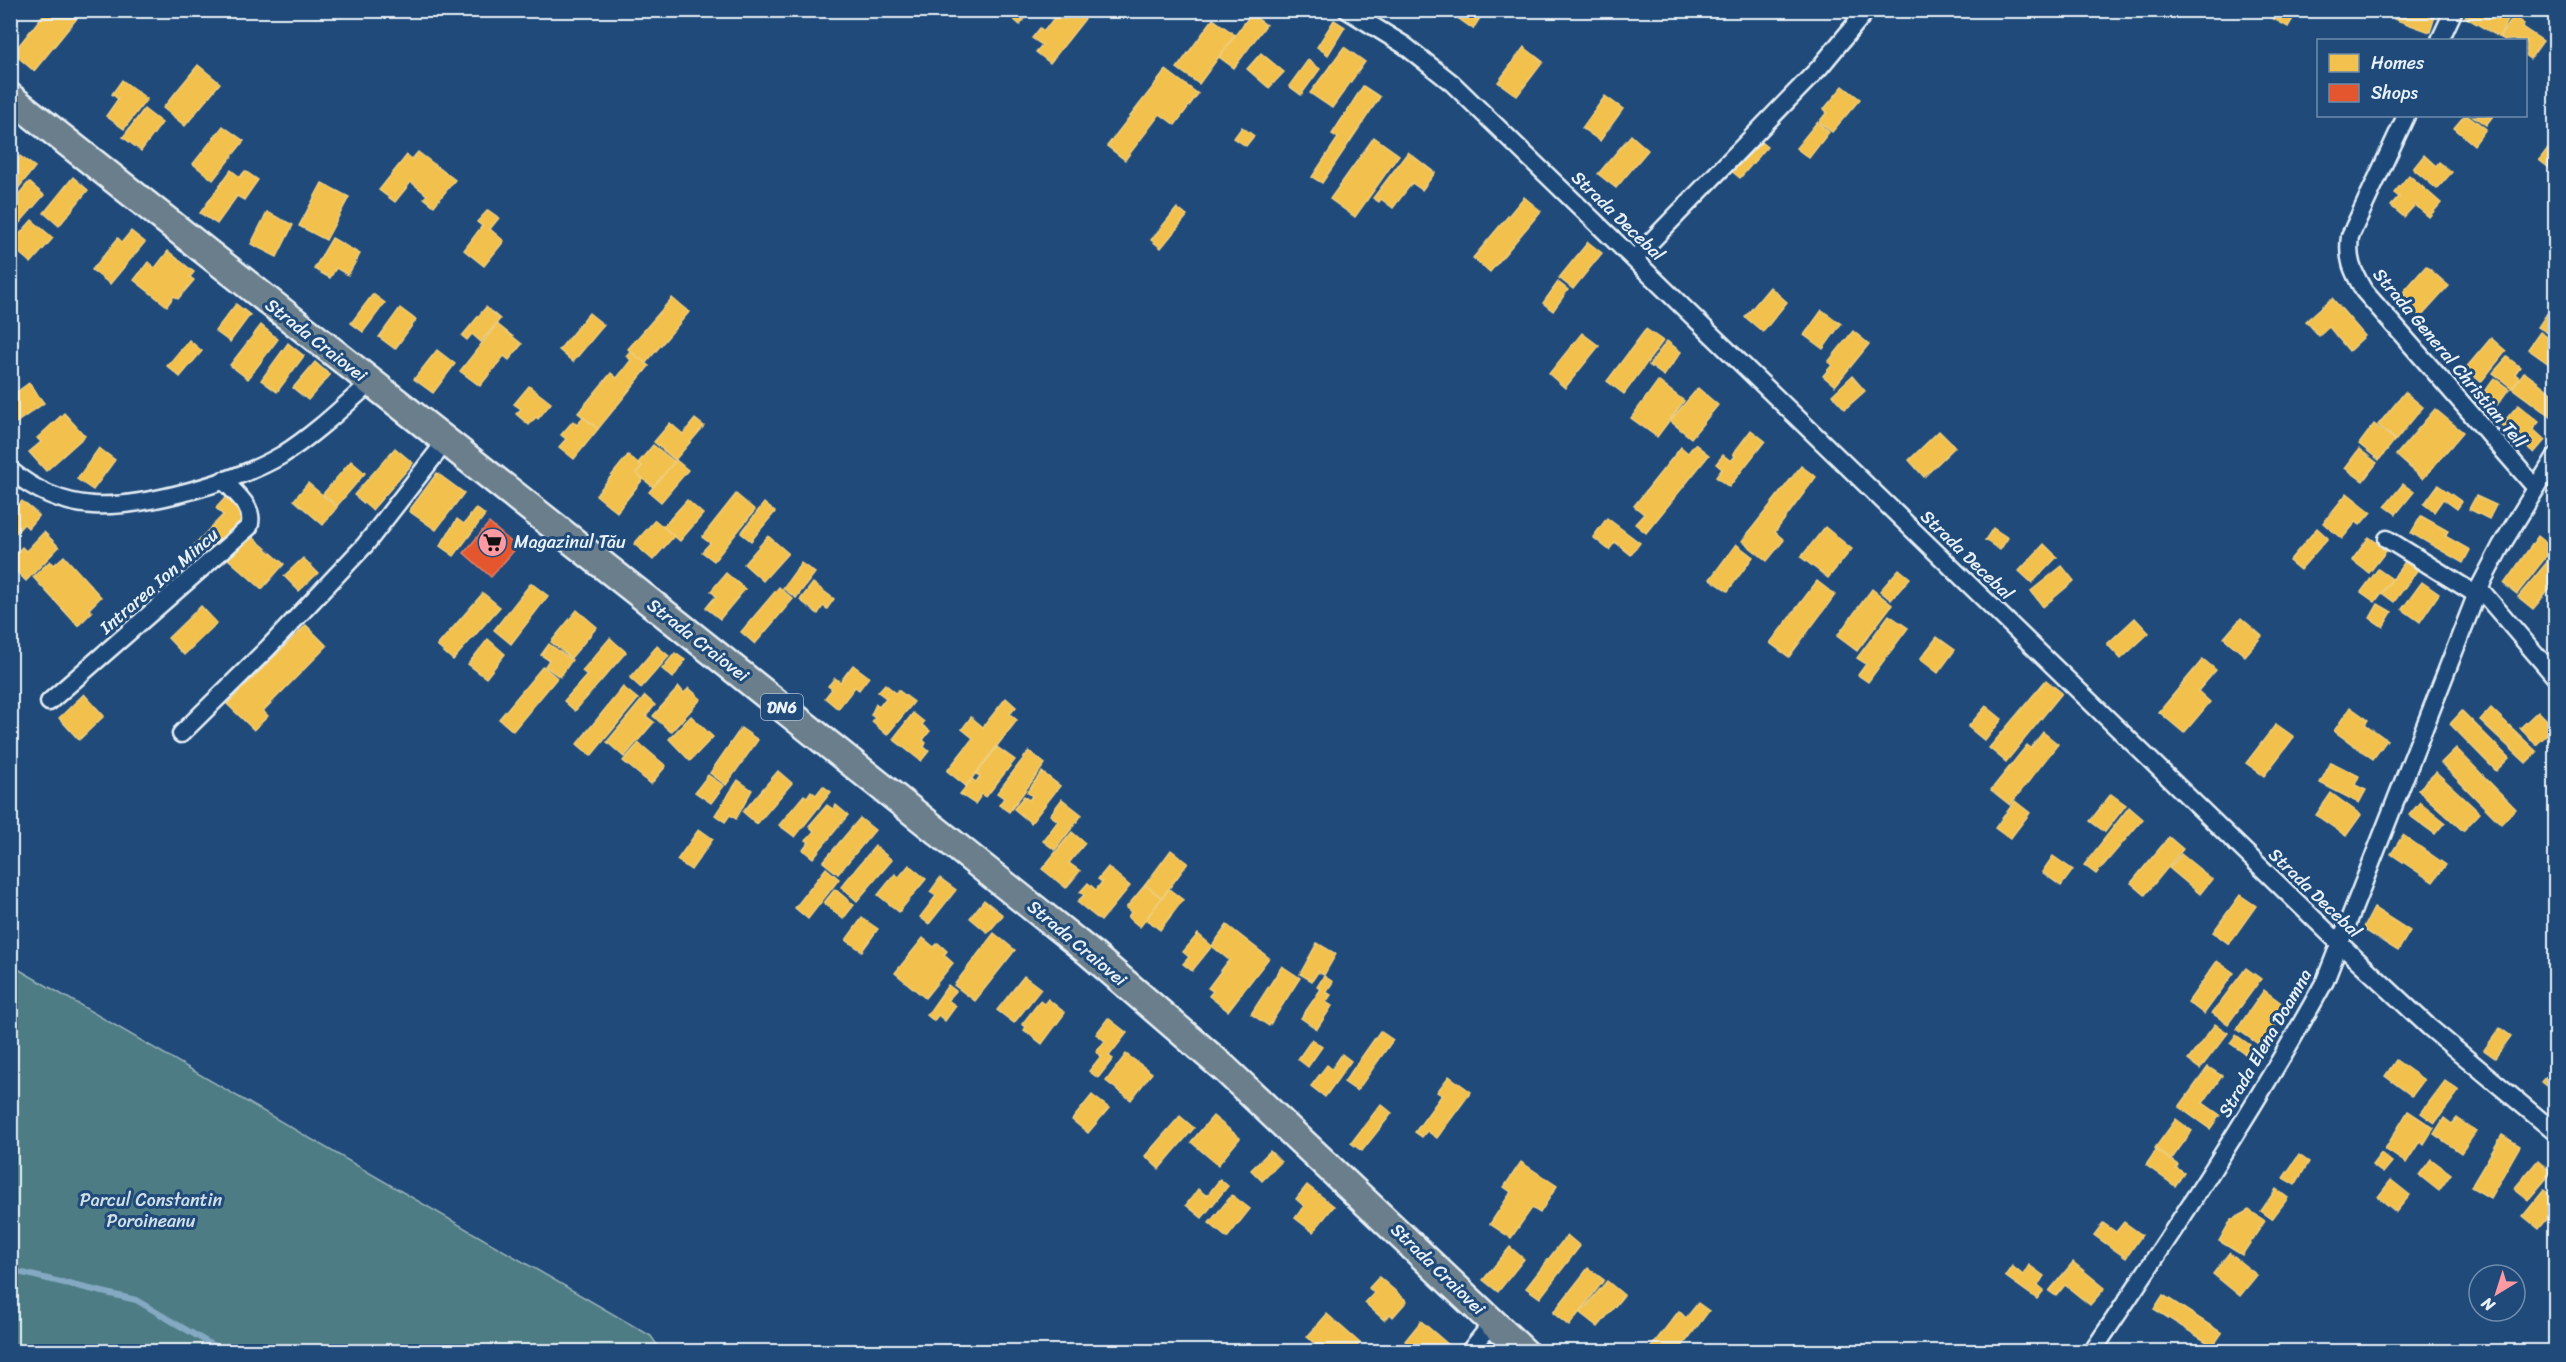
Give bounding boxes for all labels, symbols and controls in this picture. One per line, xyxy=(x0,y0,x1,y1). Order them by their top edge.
legend xyxy=(2317,39,2527,117)
text: Homes xyxy=(2371,47,2425,79)
text: Shops xyxy=(2371,77,2418,109)
street label: Strada Decebal xyxy=(1564,163,1673,270)
street label: Strada General Christian Tell xyxy=(2365,260,2536,456)
street label: Strada Craiovei xyxy=(258,290,375,391)
street label: Strada Decebal xyxy=(1913,502,2022,609)
street label: Intrarea Ion Mincu xyxy=(91,519,226,643)
supermarket icon: Magazinul Tău xyxy=(477,526,509,558)
place label: Magazinul Tău xyxy=(514,526,626,558)
street label: Strada Craiovei xyxy=(640,590,757,691)
road number: DN6 xyxy=(761,694,803,720)
street label: Strada Decebal xyxy=(2261,840,2370,947)
street label: Strada Craiovei xyxy=(1020,891,1135,995)
street label: Strada Elena Doamna xyxy=(2209,962,2321,1124)
park label: Parcul Constantin Poroineanu xyxy=(80,1184,222,1237)
street label: Strada Craiovei xyxy=(1383,1215,1494,1324)
north arrow xyxy=(2467,1263,2527,1323)
text: N xyxy=(2474,1289,2502,1320)

